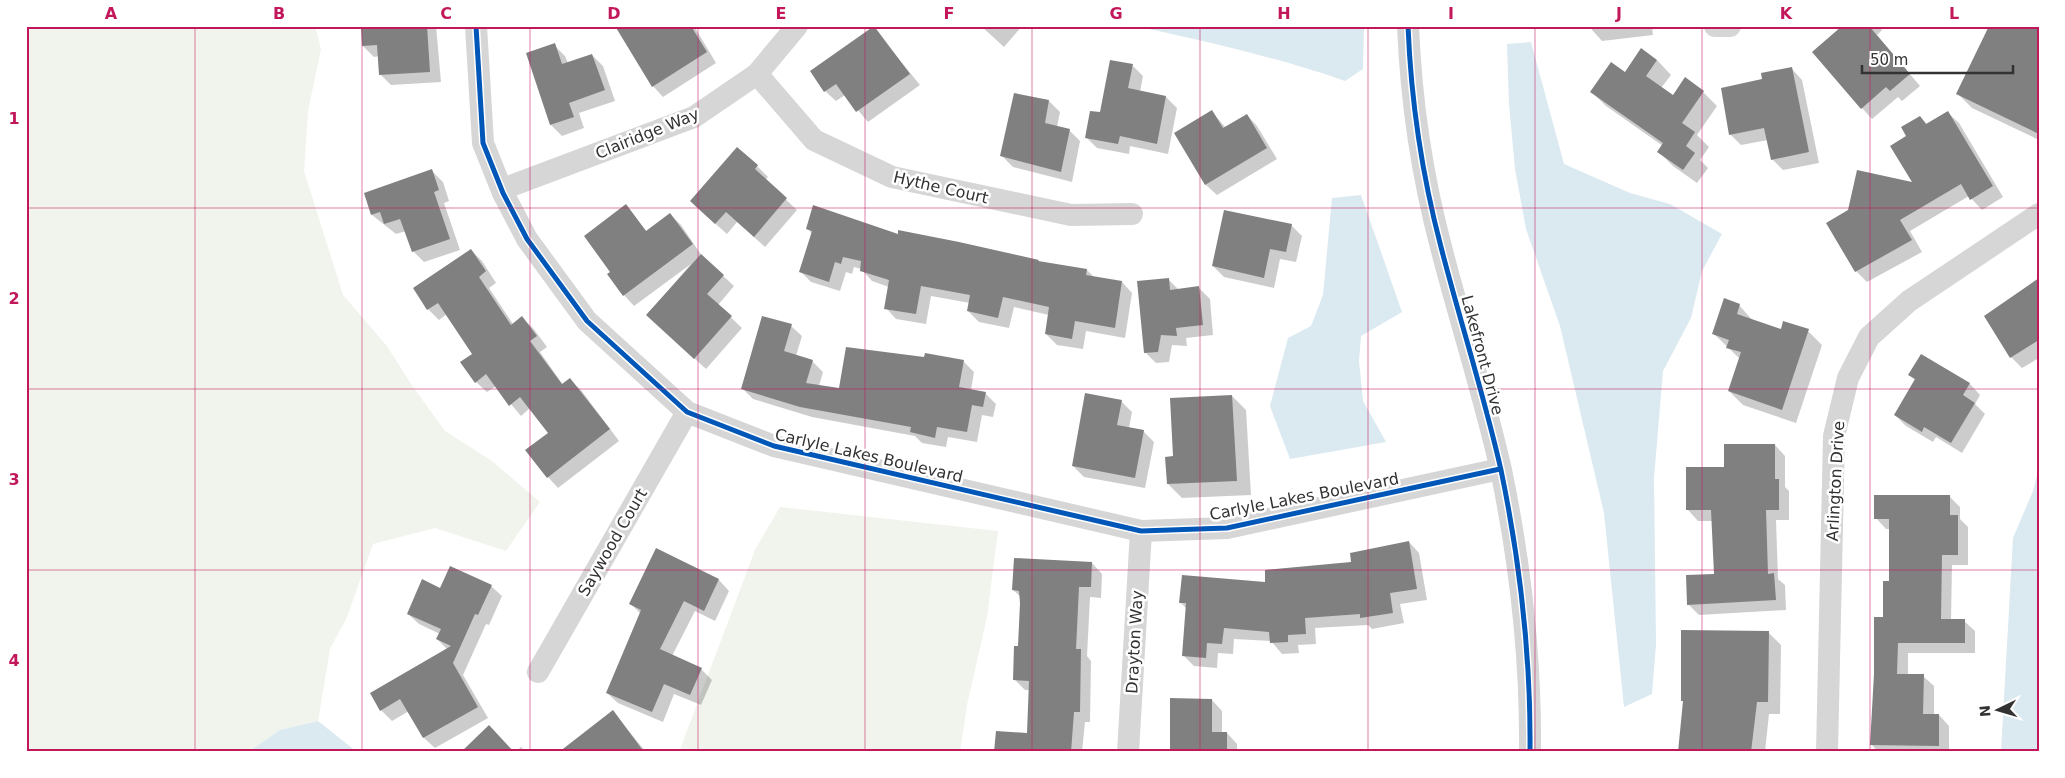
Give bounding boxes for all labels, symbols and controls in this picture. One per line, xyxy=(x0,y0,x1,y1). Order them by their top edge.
text: A xyxy=(105,4,118,23)
text: B xyxy=(273,4,285,23)
text: C xyxy=(440,4,452,23)
text: D xyxy=(607,4,621,23)
text: E xyxy=(776,4,786,23)
text: F xyxy=(944,4,954,23)
text: G xyxy=(1109,4,1123,23)
text: H xyxy=(1277,4,1291,23)
text: I xyxy=(1448,4,1454,23)
text: J xyxy=(1615,4,1622,23)
text: K xyxy=(1780,4,1793,23)
text: L xyxy=(1949,4,1959,23)
scale bar xyxy=(1862,42,2014,74)
text: 50 m xyxy=(1870,51,1908,69)
street label: Clairidge Way xyxy=(593,104,702,163)
text: 1 xyxy=(8,109,20,128)
street label: Hythe Court xyxy=(892,167,990,208)
text: 2 xyxy=(8,289,20,308)
street label: Lakefront Drive xyxy=(1457,293,1508,417)
street label: Arlington Drive xyxy=(1823,420,1848,542)
street label: Carlyle Lakes Boulevard xyxy=(773,425,965,486)
street label: Carlyle Lakes Boulevard xyxy=(1208,469,1400,524)
text: 3 xyxy=(8,470,20,489)
street label: Saywood Court xyxy=(574,485,651,600)
street label: Drayton Way xyxy=(1122,590,1147,694)
text: 4 xyxy=(8,651,20,670)
north arrow xyxy=(1972,686,2022,736)
text: N xyxy=(1977,705,1994,718)

